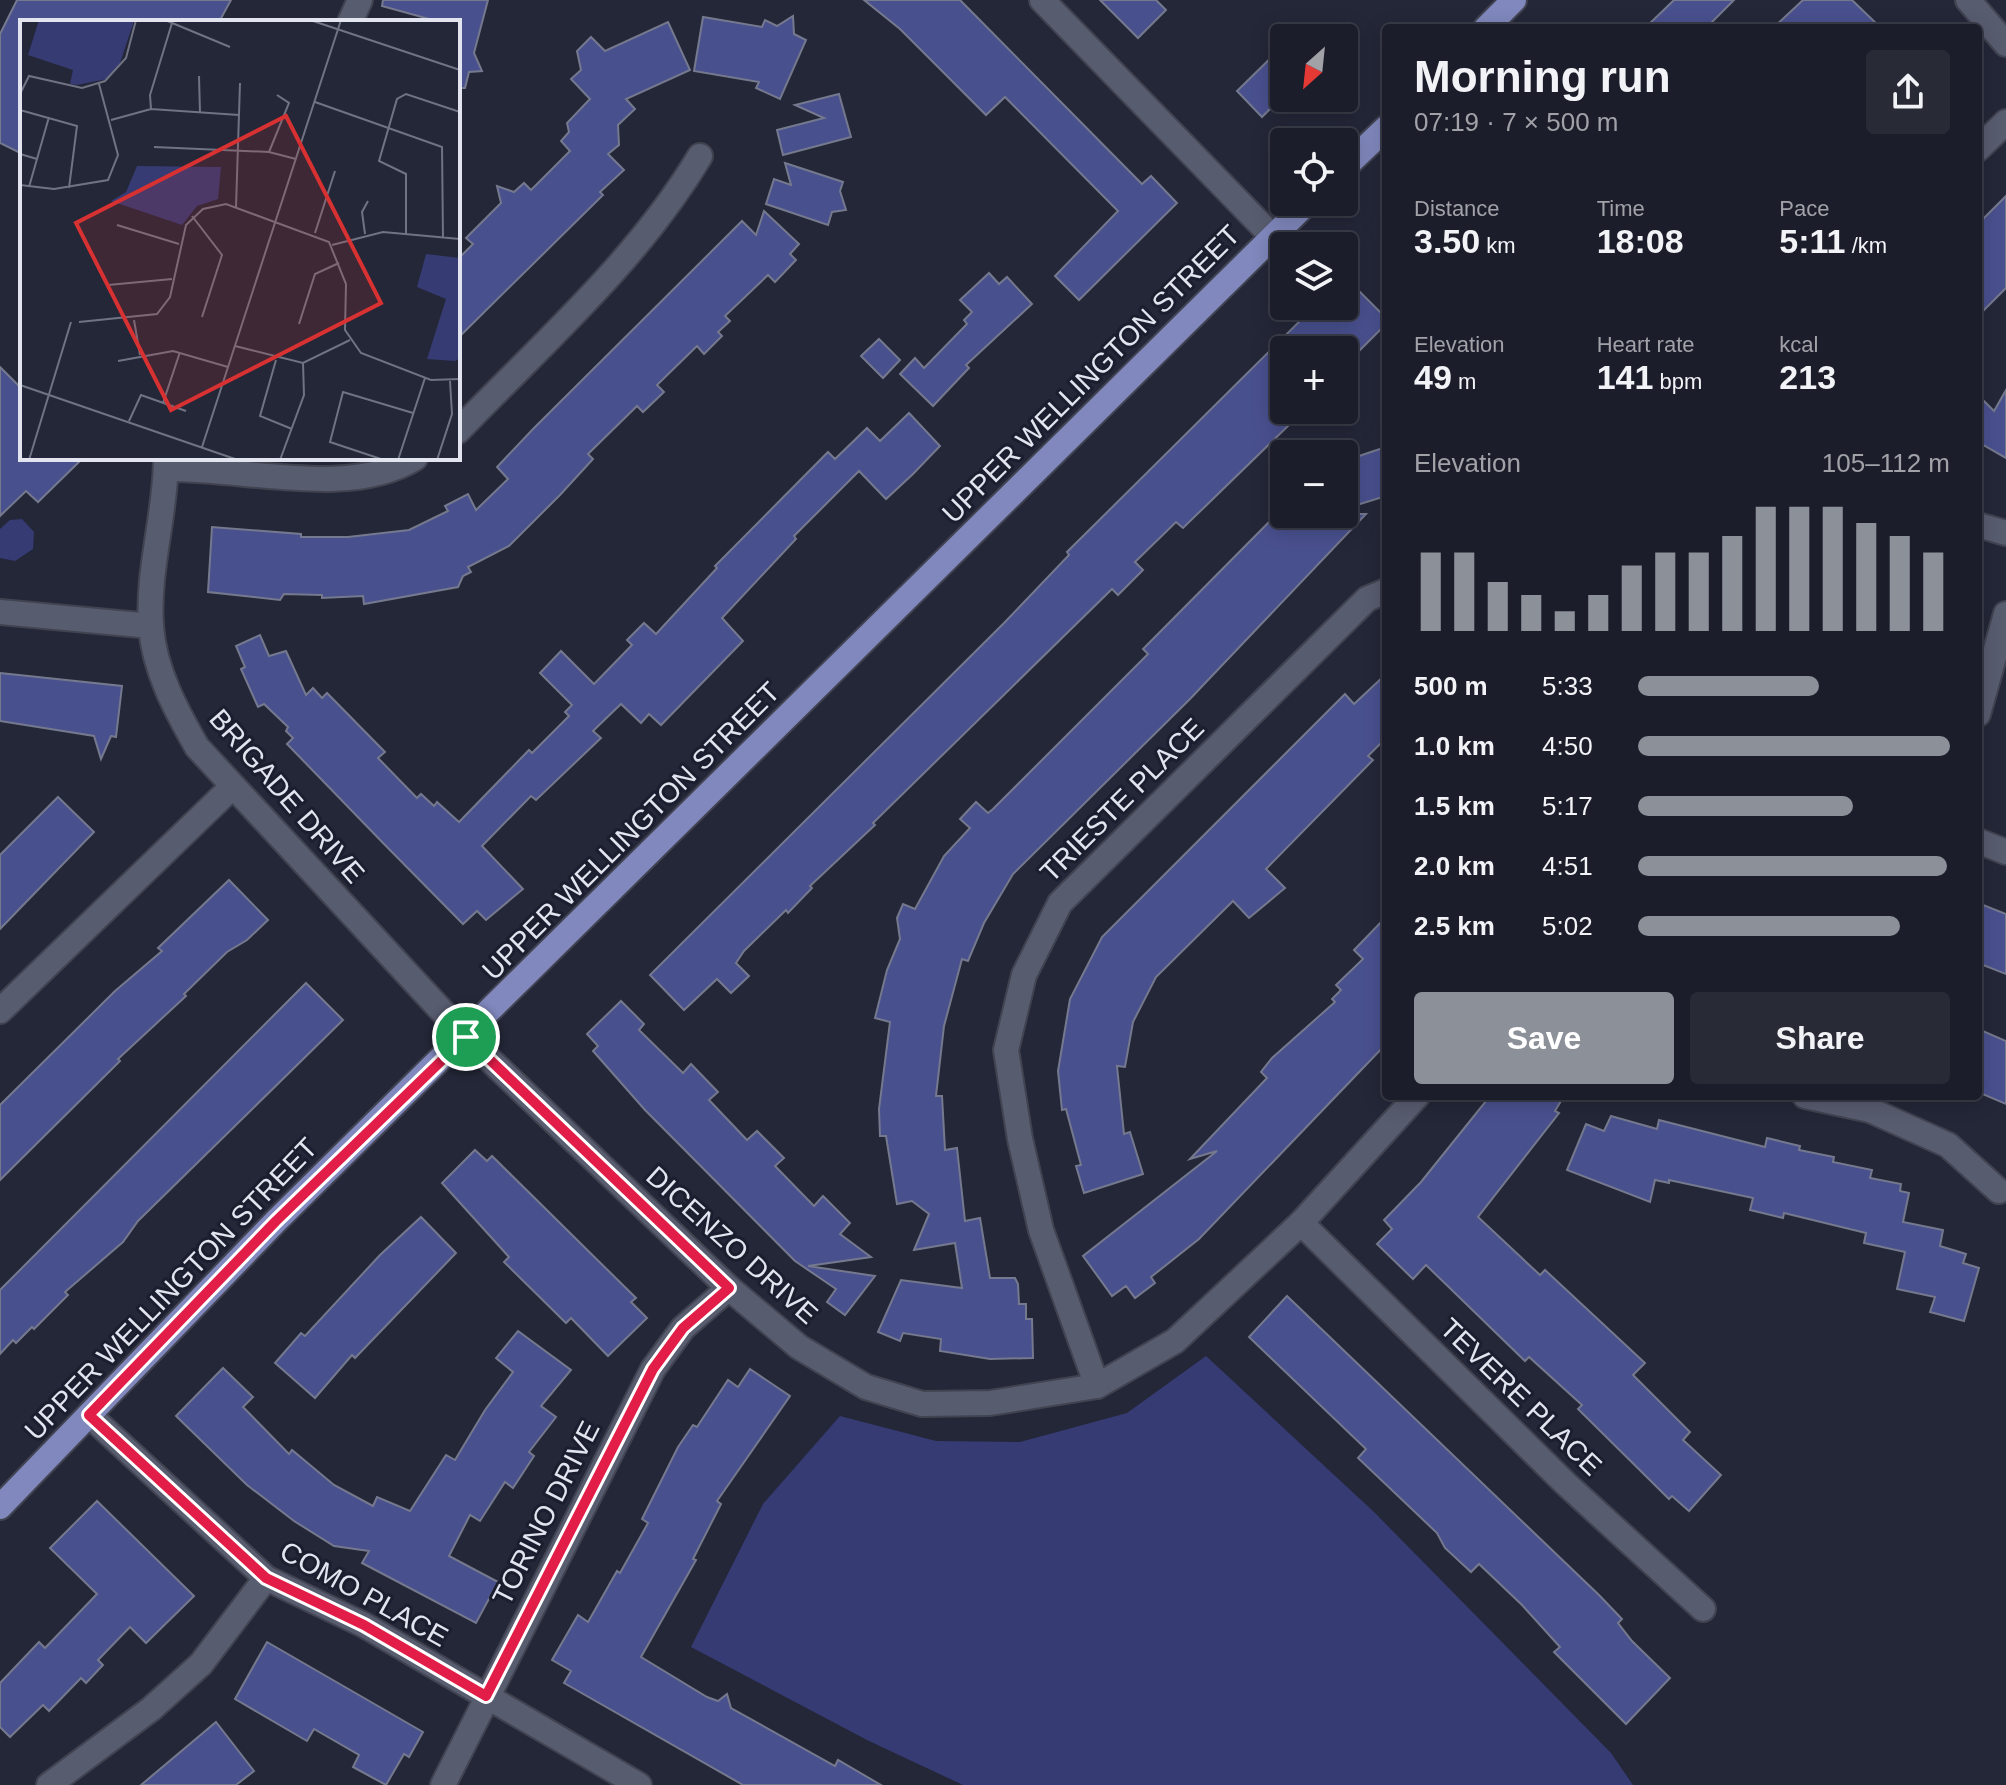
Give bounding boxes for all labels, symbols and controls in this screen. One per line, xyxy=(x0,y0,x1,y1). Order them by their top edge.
inset map xyxy=(20,20,460,460)
north arrow xyxy=(1270,24,1358,112)
map controls xyxy=(1270,24,1358,528)
button: share xyxy=(1866,50,1950,134)
text: Morning run xyxy=(1414,52,1671,101)
text: 07:19 · 7 × 500 m xyxy=(1414,107,1619,137)
button: locate xyxy=(1270,128,1358,216)
text: Distance xyxy=(1414,196,1500,221)
text: Time xyxy=(1597,196,1645,221)
text: Pace xyxy=(1779,196,1829,221)
street label: UPPER WELLINGTON STREET xyxy=(936,219,1246,529)
text: 3.50 xyxy=(1414,222,1480,260)
text: 18:08 xyxy=(1597,222,1684,260)
text: 5:11 xyxy=(1779,222,1846,260)
button: layers xyxy=(1270,232,1358,320)
text: km xyxy=(1480,233,1516,258)
text: /km xyxy=(1846,233,1887,258)
text: Elevation xyxy=(1414,332,1505,357)
text: Heart rate xyxy=(1597,332,1694,357)
text: kcal xyxy=(1779,332,1818,357)
button: + xyxy=(1270,336,1358,424)
text: 49 xyxy=(1414,358,1452,396)
text: 141 xyxy=(1597,358,1653,396)
text: 213 xyxy=(1779,358,1836,396)
text: m xyxy=(1452,369,1476,394)
text: bpm xyxy=(1653,369,1702,394)
button: − xyxy=(1270,440,1358,528)
text: Elevation xyxy=(1414,448,1521,478)
text: 105–112 m xyxy=(1822,448,1950,478)
text: 500 m xyxy=(1414,671,1488,701)
text: 5:33 xyxy=(1542,671,1593,701)
street label: UPPER WELLINGTON STREET xyxy=(476,676,786,986)
street label: BRIGADE DRIVE xyxy=(203,703,371,889)
street label: TRIESTE PLACE xyxy=(1034,712,1210,888)
text: 1.0 km xyxy=(1414,731,1495,761)
text: 4:50 xyxy=(1542,731,1593,761)
text: 1.5 km xyxy=(1414,791,1495,821)
text: 5:17 xyxy=(1542,791,1593,821)
text: 2.0 km xyxy=(1414,851,1495,881)
text: 4:51 xyxy=(1542,851,1593,881)
text: 2.5 km xyxy=(1414,911,1495,941)
text: 5:02 xyxy=(1542,911,1593,941)
button: Save xyxy=(1414,992,1674,1084)
button: Share xyxy=(1690,992,1950,1084)
pin xyxy=(432,1003,500,1071)
icon: arrive xyxy=(444,1015,488,1059)
street label: UPPER WELLINGTON STREET xyxy=(18,1132,324,1446)
street label: DICENZO DRIVE xyxy=(640,1160,824,1330)
street label: TEVERE PLACE xyxy=(1434,1312,1608,1482)
street label: TORINO DRIVE xyxy=(486,1416,606,1610)
street label: COMO PLACE xyxy=(275,1535,453,1653)

